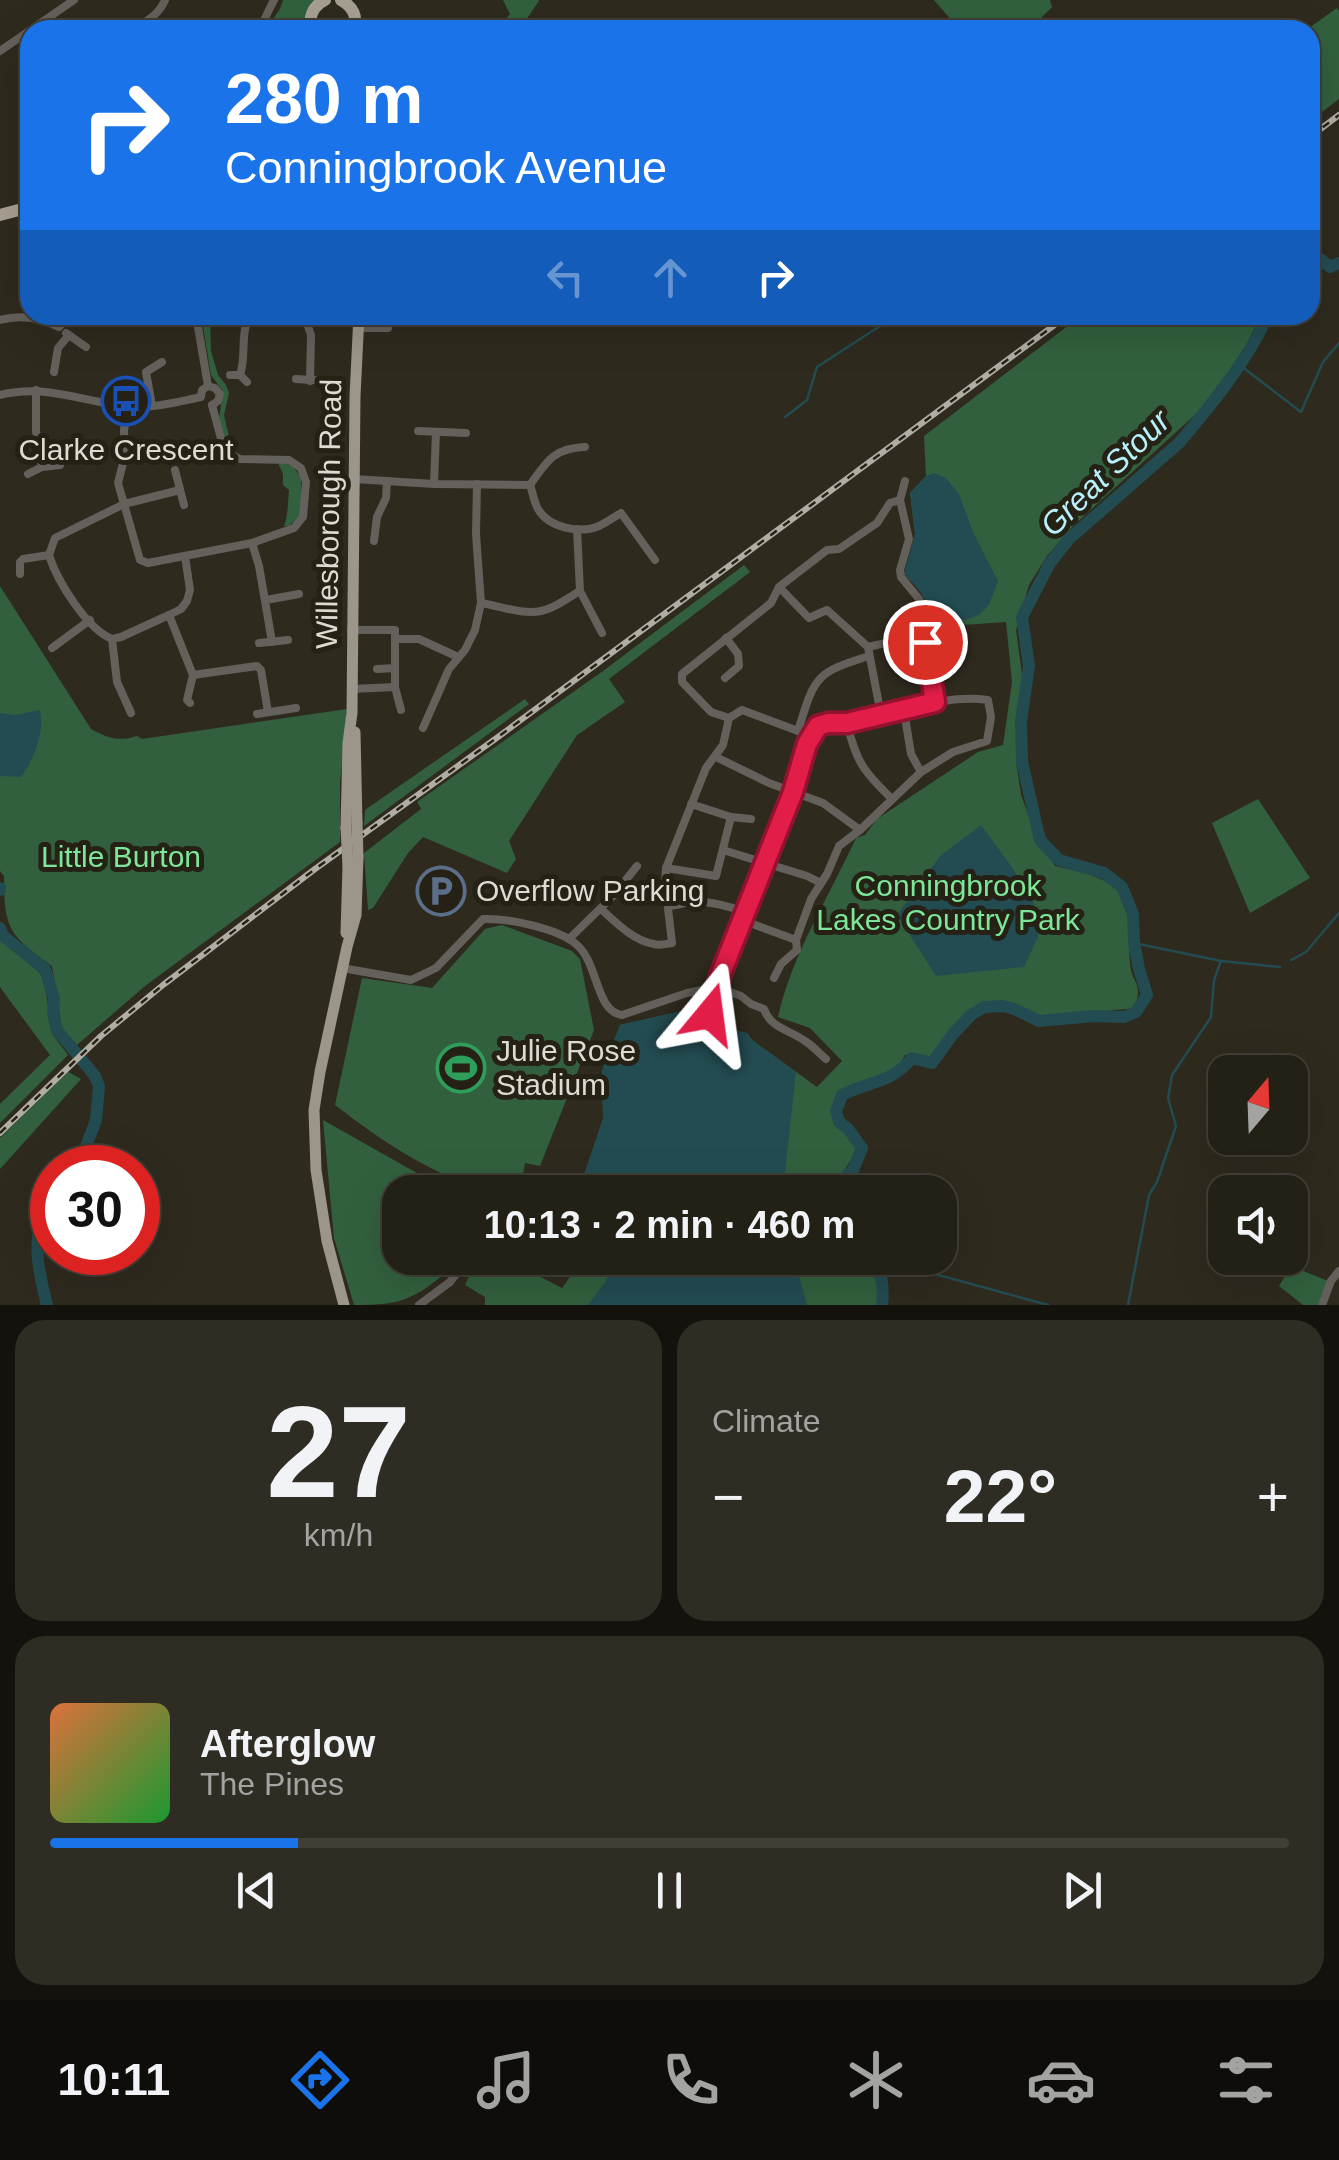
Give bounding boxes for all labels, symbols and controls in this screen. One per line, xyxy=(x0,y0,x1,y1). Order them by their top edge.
icon: right xyxy=(60,60,190,190)
text: 280 m xyxy=(225,60,423,138)
text: Conningbrook Avenue xyxy=(225,142,667,193)
icon: left xyxy=(538,250,593,305)
icon: ahead xyxy=(643,250,698,305)
icon: right xyxy=(748,250,803,305)
bus stop icon: Clarke Crescent xyxy=(100,375,152,427)
street label: Willesborough Road xyxy=(310,379,347,649)
water label: Great Stour xyxy=(1033,402,1178,543)
place label: Clarke Crescent xyxy=(18,433,234,466)
pin xyxy=(883,600,968,685)
icon: arrive xyxy=(898,615,953,670)
park label: Little Burton xyxy=(41,840,201,873)
parking icon: Overflow Parking xyxy=(415,865,467,917)
park label: Conningbrook Lakes Country Park xyxy=(816,869,1081,936)
place label: Overflow Parking xyxy=(476,874,704,907)
position arrow xyxy=(658,962,762,1066)
place label: Julie Rose Stadium xyxy=(496,1034,636,1101)
sports icon: Julie Rose Stadium xyxy=(435,1042,487,1094)
north arrow xyxy=(1208,1055,1308,1155)
map controls xyxy=(1208,1055,1308,1275)
speed limit sign: 30 xyxy=(30,1145,160,1275)
button: sound xyxy=(1208,1175,1308,1275)
text: 10:13 · 2 min · 460 m xyxy=(484,1204,855,1246)
text: 27 xyxy=(266,1379,411,1525)
text: Climate xyxy=(712,1403,820,1439)
text: 22° xyxy=(944,1454,1057,1538)
text: − xyxy=(712,1466,744,1528)
text: + xyxy=(1257,1466,1289,1528)
text: km/h xyxy=(304,1517,373,1553)
text: Afterglow xyxy=(200,1723,375,1765)
text: The Pines xyxy=(200,1766,344,1802)
icon: previous xyxy=(229,1863,284,1918)
icon: pause xyxy=(642,1863,697,1918)
icon: next xyxy=(1055,1863,1110,1918)
icon: directions xyxy=(285,2045,355,2115)
icon: music xyxy=(471,2045,541,2115)
icon: phone xyxy=(656,2045,726,2115)
icon: climate xyxy=(841,2045,911,2115)
icon: car xyxy=(1026,2045,1096,2115)
icon: filters xyxy=(1211,2045,1281,2115)
text: 10:11 xyxy=(58,2054,170,2105)

